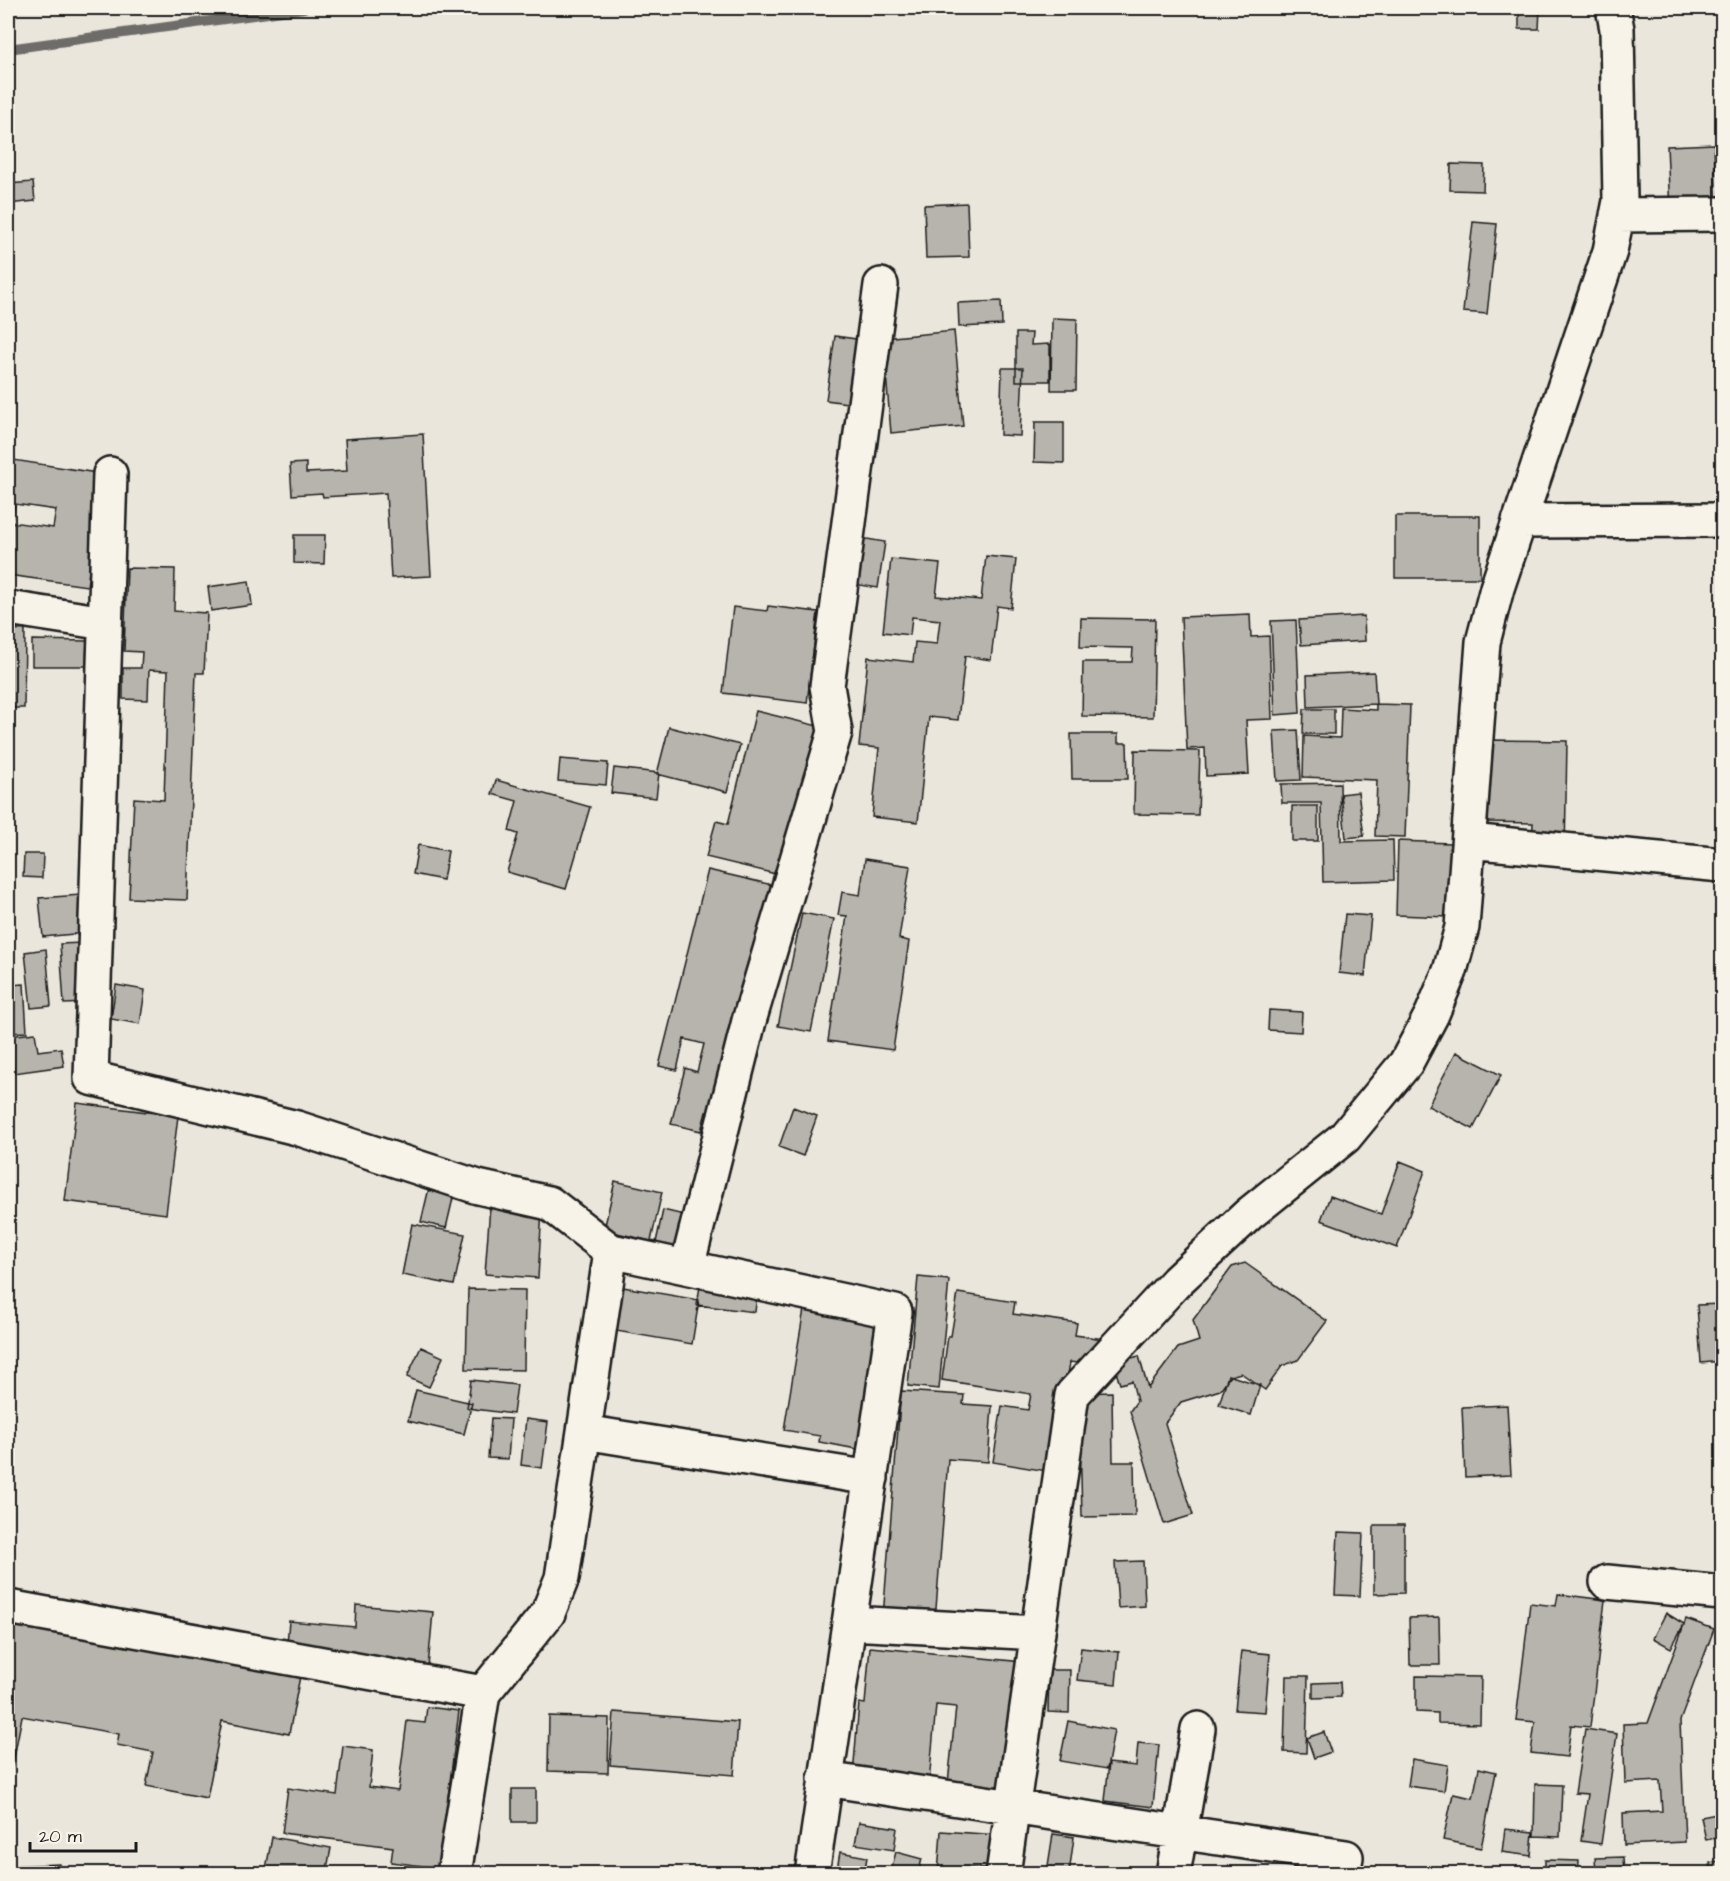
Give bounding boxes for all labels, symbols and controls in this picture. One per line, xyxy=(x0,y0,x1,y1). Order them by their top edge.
scale bar xyxy=(30,1815,136,1853)
text: 20 m xyxy=(39,1824,82,1849)

